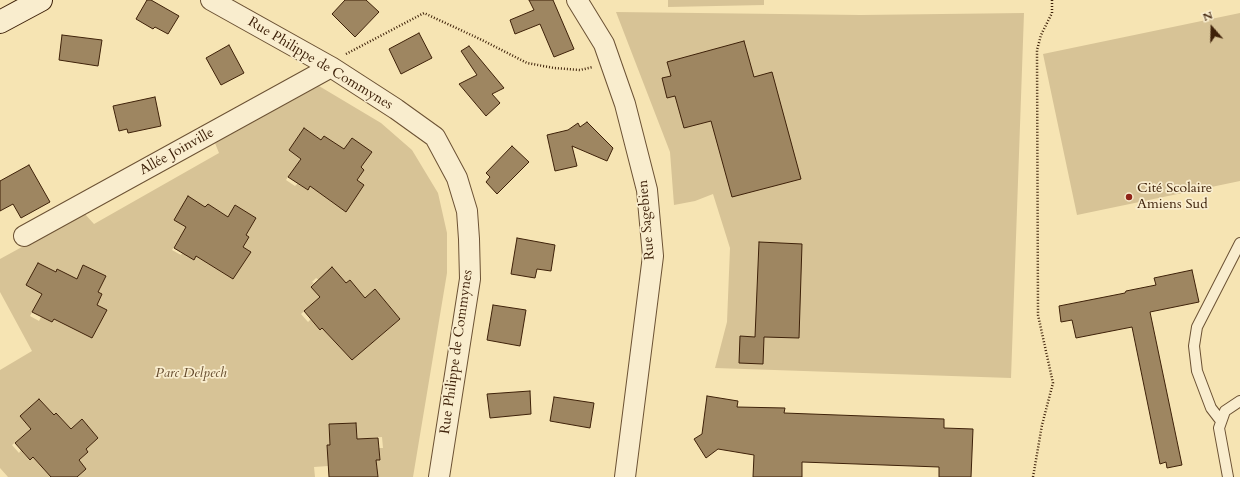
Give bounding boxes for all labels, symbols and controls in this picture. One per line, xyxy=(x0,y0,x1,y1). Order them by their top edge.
north arrow xyxy=(1192,8,1232,48)
text: N xyxy=(1201,8,1215,25)
street label: Rue Philippe de Commynes xyxy=(245,14,395,114)
street label: Allée Joinville xyxy=(137,125,217,179)
street label: Rue Sagebien xyxy=(635,179,659,261)
place label: Cité Scolaire Amiens Sud xyxy=(1137,181,1212,214)
marker: Cité Scolaire Amiens Sud xyxy=(1124,192,1134,202)
street label: Rue Philippe de Commynes xyxy=(437,269,477,435)
park label: Parc Delpech xyxy=(155,366,227,382)

